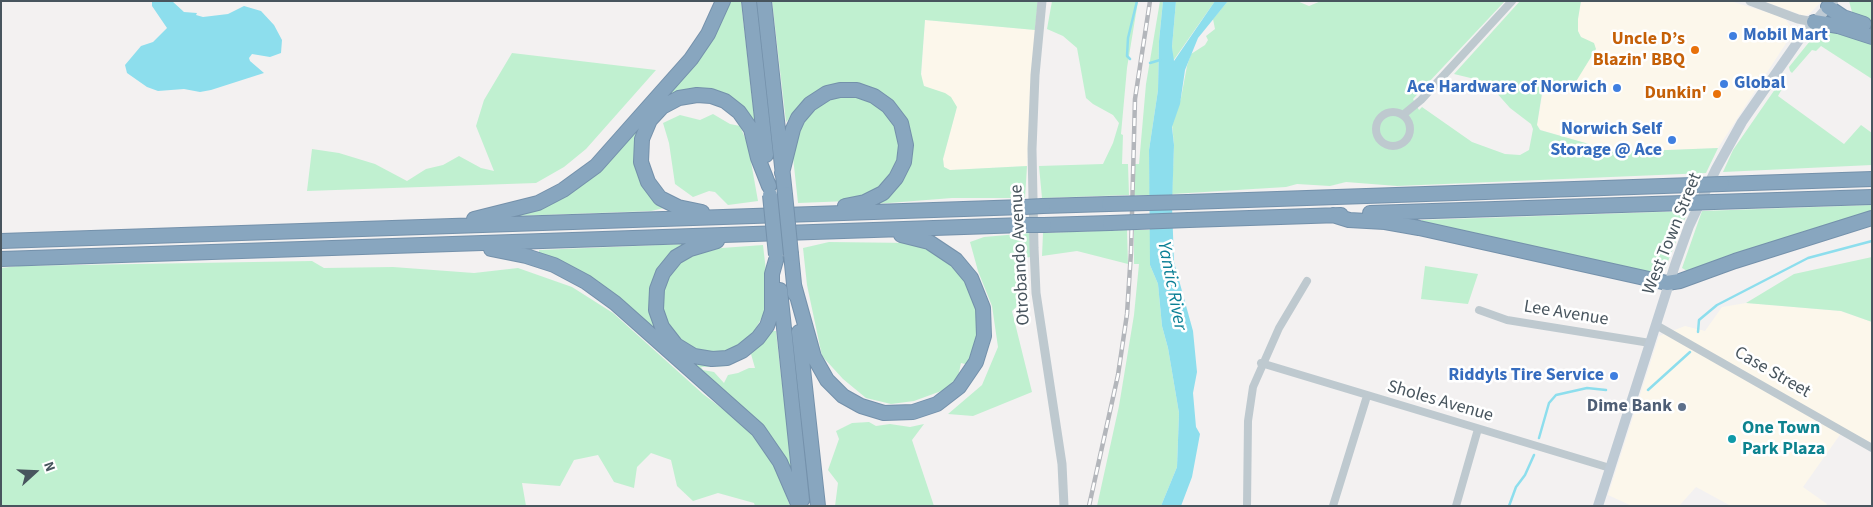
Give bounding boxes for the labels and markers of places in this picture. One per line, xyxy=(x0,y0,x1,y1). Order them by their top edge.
place label: Mobil Mart xyxy=(1743,25,1828,47)
place label: Uncle D’s Blazin' BBQ xyxy=(1593,29,1685,72)
marker: Mobil Mart xyxy=(1727,30,1739,42)
marker: Uncle D’s Blazin' BBQ xyxy=(1689,44,1701,56)
place label: Global xyxy=(1734,73,1785,95)
place label: Ace Hardware of Norwich xyxy=(1407,77,1607,99)
marker: Global xyxy=(1718,78,1730,90)
marker: Ace Hardware of Norwich xyxy=(1611,82,1623,94)
place label: Dunkin' xyxy=(1645,83,1707,105)
marker: Dunkin' xyxy=(1711,88,1723,100)
place label: Norwich Self Storage @ Ace xyxy=(1550,119,1662,162)
marker: Norwich Self Storage @ Ace xyxy=(1666,134,1678,146)
place label: Riddyls Tire Service xyxy=(1448,365,1604,387)
marker: Riddyls Tire Service xyxy=(1608,370,1620,382)
place label: Dime Bank xyxy=(1587,396,1672,418)
marker: Dime Bank xyxy=(1676,401,1688,413)
place label: One Town Park Plaza xyxy=(1742,418,1825,460)
marker: One Town Park Plaza xyxy=(1726,433,1738,445)

